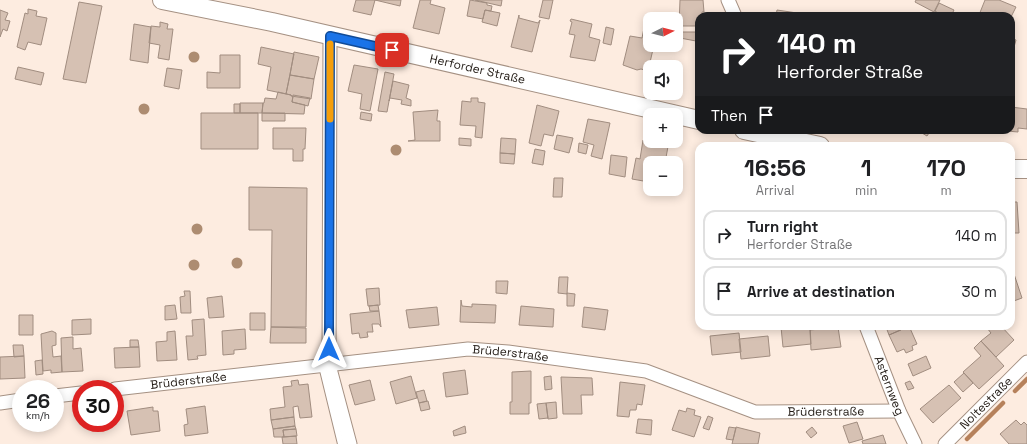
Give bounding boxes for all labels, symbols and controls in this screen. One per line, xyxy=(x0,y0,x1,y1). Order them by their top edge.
north arrow xyxy=(643,12,683,52)
map controls xyxy=(643,12,683,196)
text: 140 m xyxy=(777,25,857,61)
icon: right xyxy=(711,28,763,80)
pin xyxy=(375,33,409,67)
icon: arrive xyxy=(381,39,403,61)
street label: Herforder Straße xyxy=(428,50,527,88)
button: sound xyxy=(643,60,683,100)
text: Herforder Straße xyxy=(777,60,923,83)
icon: arrive xyxy=(755,104,777,126)
text: Then xyxy=(711,106,747,125)
button: + xyxy=(643,108,683,148)
text: 16:56 xyxy=(744,152,806,183)
text: 1 xyxy=(861,152,872,183)
text: 170 xyxy=(926,152,966,183)
button: − xyxy=(643,156,683,196)
text: Arrival xyxy=(756,182,794,199)
text: min xyxy=(855,182,877,199)
text: m xyxy=(941,182,952,199)
text: Turn right xyxy=(747,217,818,236)
icon: right xyxy=(713,224,735,246)
text: 140 m xyxy=(955,226,997,245)
text: Herforder Straße xyxy=(747,236,853,253)
icon: arrive xyxy=(713,280,735,302)
text: Arrive at destination xyxy=(747,282,895,301)
text: 30 m xyxy=(962,282,997,301)
position arrow xyxy=(308,328,350,370)
street label: Brüderstraße xyxy=(472,341,550,366)
street label: Asternweg xyxy=(870,354,908,418)
street label: Brüderstraße xyxy=(150,368,228,393)
street label: Noltestraße xyxy=(956,373,1016,433)
speed limit sign: 30 xyxy=(72,380,124,432)
text: 26 xyxy=(26,388,50,414)
street label: Brüderstraße xyxy=(787,403,864,420)
text: km/h xyxy=(26,409,50,422)

